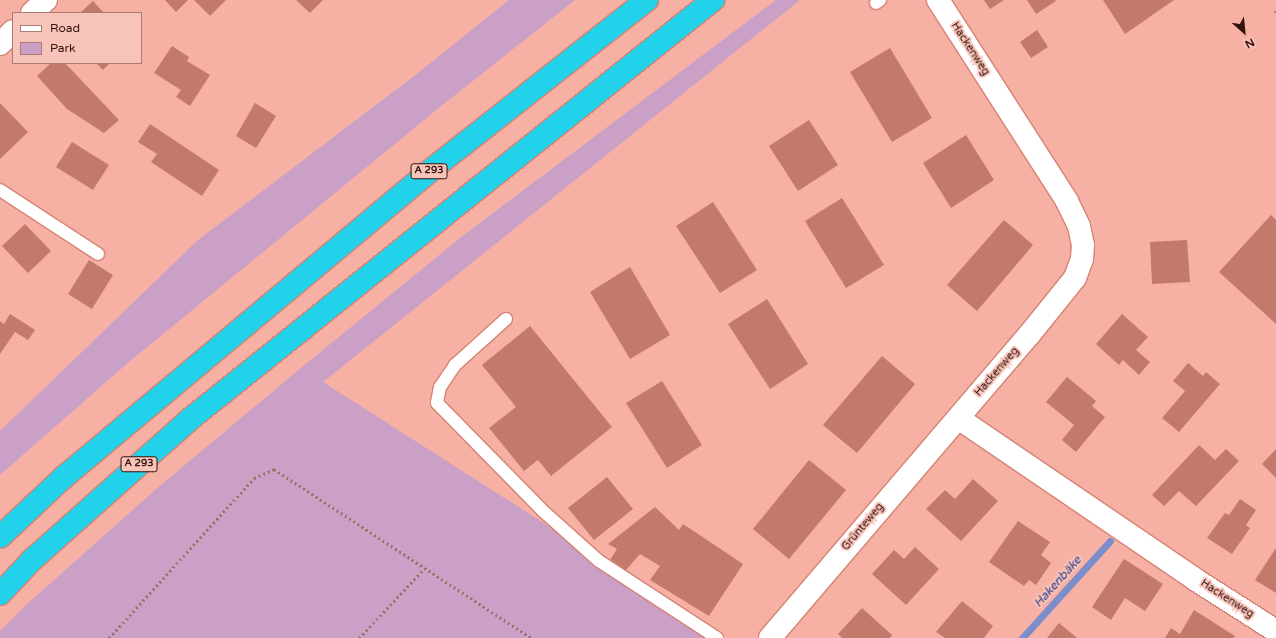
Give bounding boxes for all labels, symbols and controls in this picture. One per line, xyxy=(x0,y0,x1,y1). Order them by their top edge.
legend xyxy=(12,12,142,64)
north arrow xyxy=(1224,12,1264,52)
street label: Hackenweg xyxy=(948,20,992,78)
text: Road xyxy=(50,21,80,35)
text: N xyxy=(1243,35,1257,51)
text: Park xyxy=(50,41,76,55)
road number: A 293 xyxy=(410,163,448,179)
street label: Hackenweg xyxy=(972,345,1022,399)
road number: A 293 xyxy=(120,456,158,472)
street label: Grünteweg xyxy=(839,501,887,553)
water label: Hakenbäke xyxy=(1031,553,1085,611)
street label: Hackenweg xyxy=(1198,577,1256,621)

